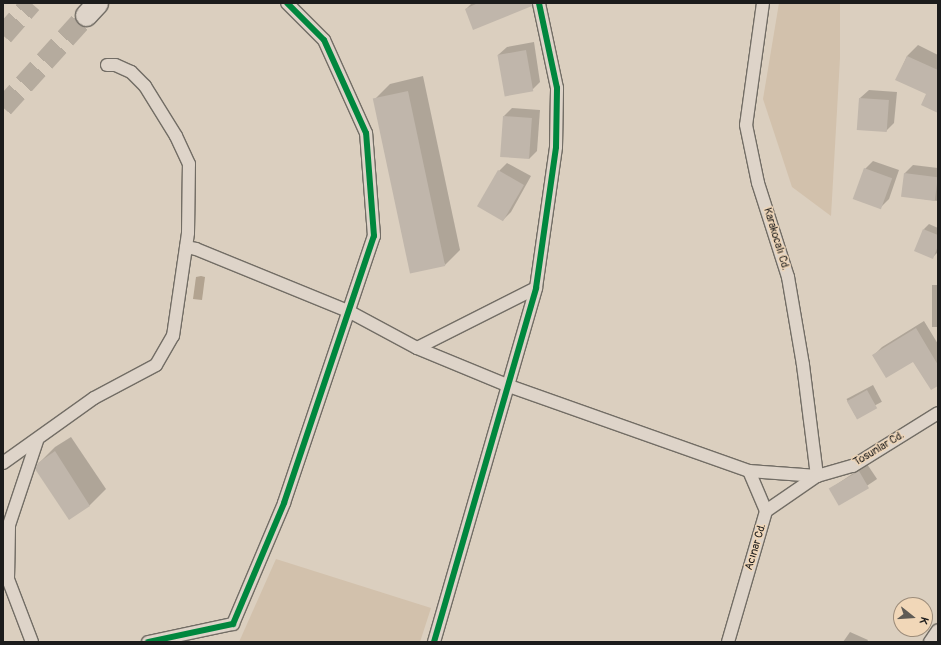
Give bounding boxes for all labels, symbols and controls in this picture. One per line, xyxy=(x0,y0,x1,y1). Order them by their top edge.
street label: Karakocalı Cd. xyxy=(760,206,792,272)
street label: Tosunlar Cd. xyxy=(851,429,907,469)
street label: Acınar Cd. xyxy=(743,522,769,572)
north arrow xyxy=(893,597,933,637)
text: K xyxy=(917,615,931,625)

